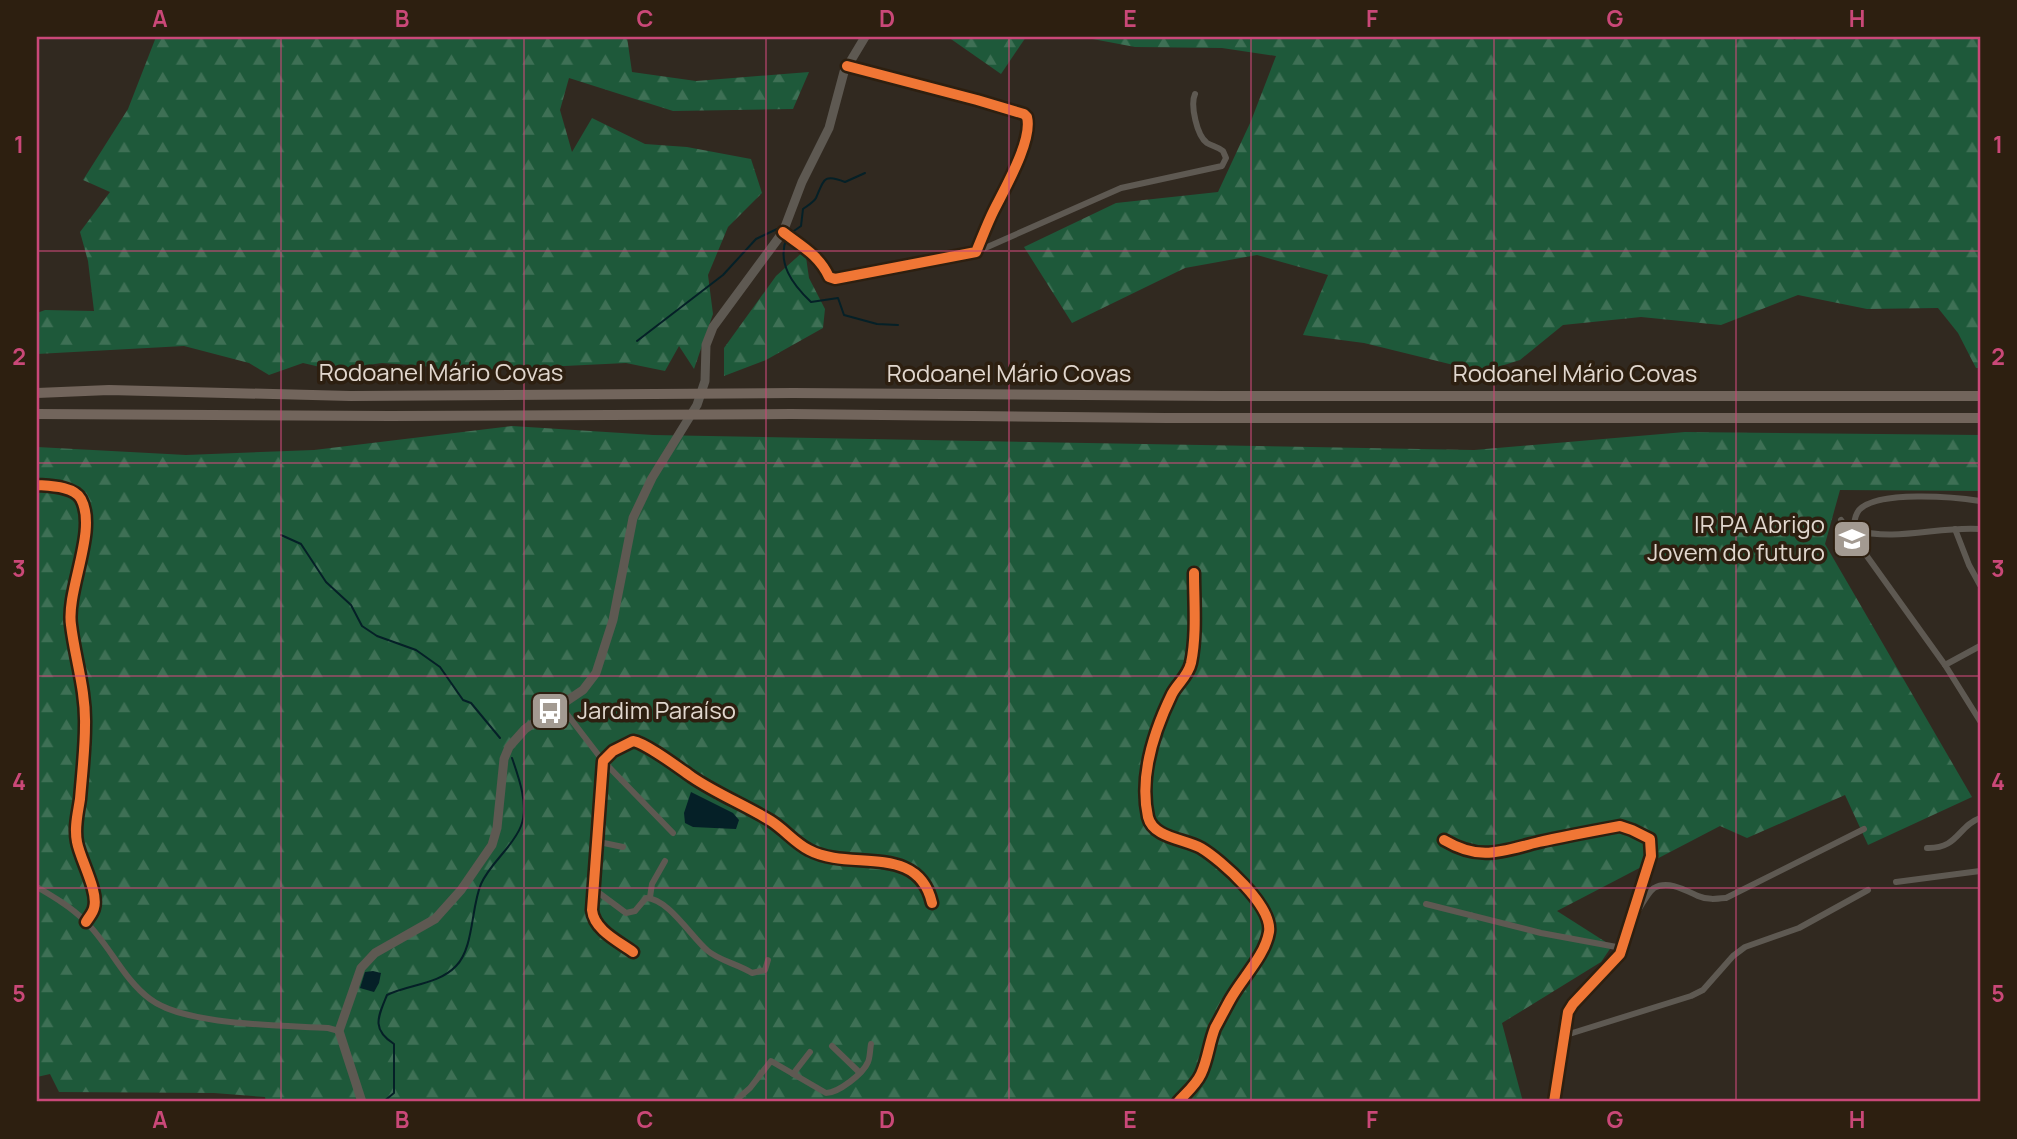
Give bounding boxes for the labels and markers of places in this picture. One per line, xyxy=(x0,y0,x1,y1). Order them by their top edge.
place label: IR PA Abrigo Jovem do futuro xyxy=(1647,507,1825,568)
school or university icon: IR PA Abrigo Jovem do futuro xyxy=(1831,518,1873,560)
bus stop icon: Jardim Paraíso xyxy=(529,690,571,732)
place label: Jardim Paraíso xyxy=(577,693,736,726)

